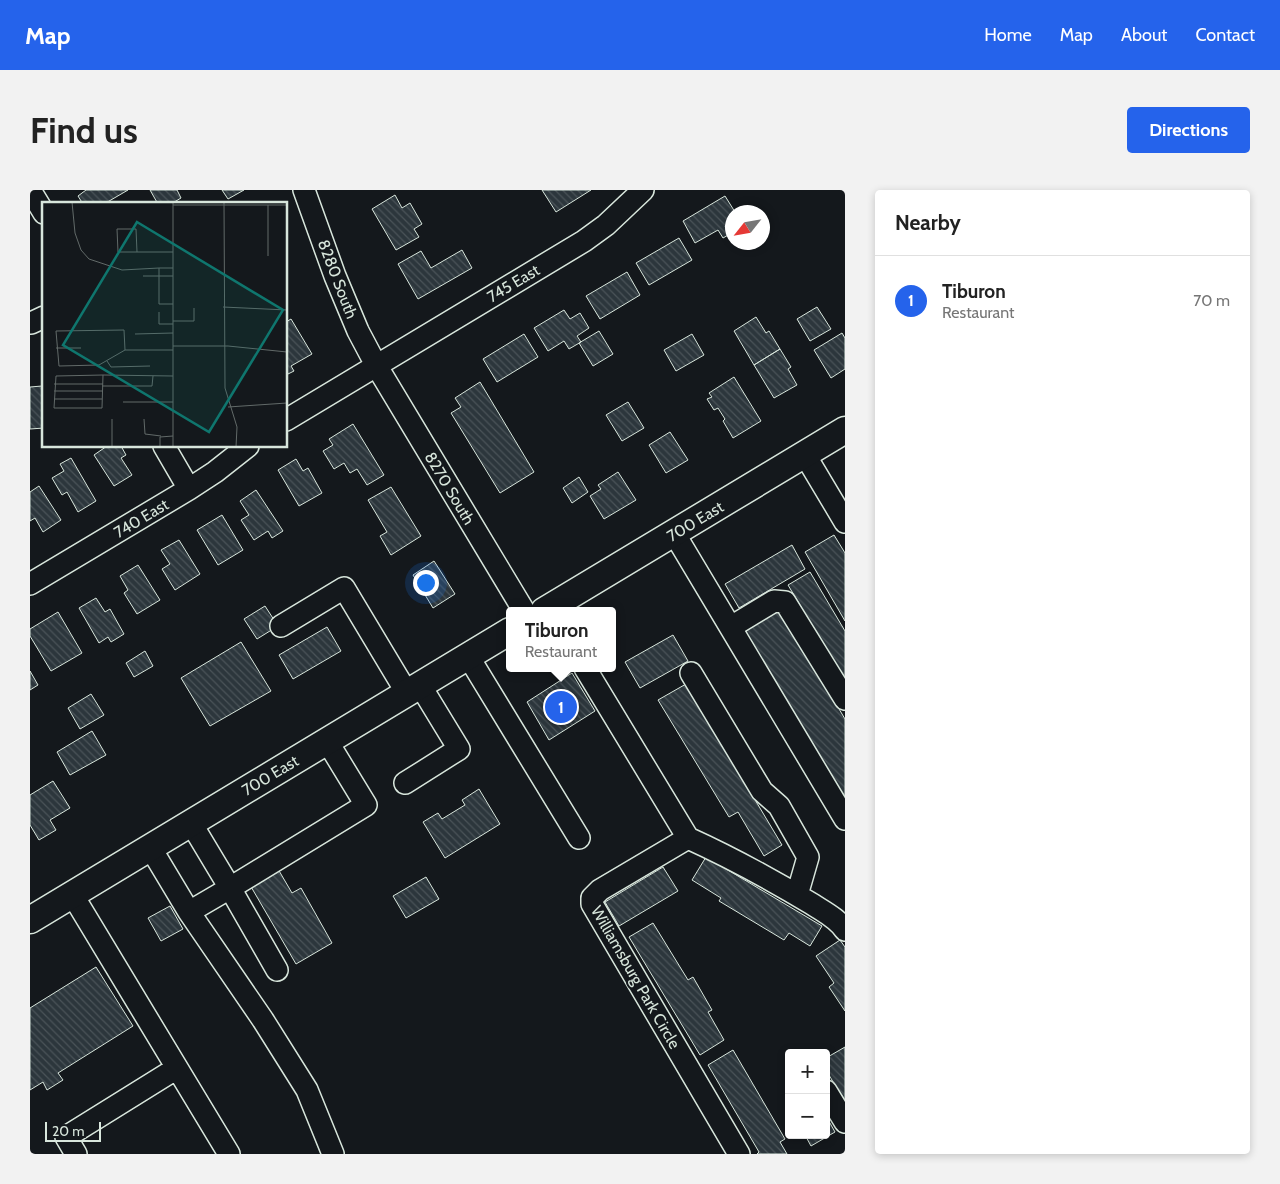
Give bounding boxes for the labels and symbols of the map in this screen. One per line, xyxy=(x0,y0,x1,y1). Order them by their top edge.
inset map xyxy=(42,202,288,448)
north arrow xyxy=(725,205,770,250)
street label: 8280 South xyxy=(314,237,361,321)
street label: 745 East xyxy=(484,260,543,306)
street label: 8270 South xyxy=(420,449,479,528)
street label: 740 East xyxy=(111,495,172,542)
street label: 700 East xyxy=(664,497,727,546)
your location xyxy=(413,570,439,596)
pin: 1 xyxy=(545,688,577,726)
street label: 700 East xyxy=(239,751,302,800)
street label: Williamsburg Park Circle xyxy=(587,902,684,1052)
scale bar xyxy=(45,1119,101,1142)

